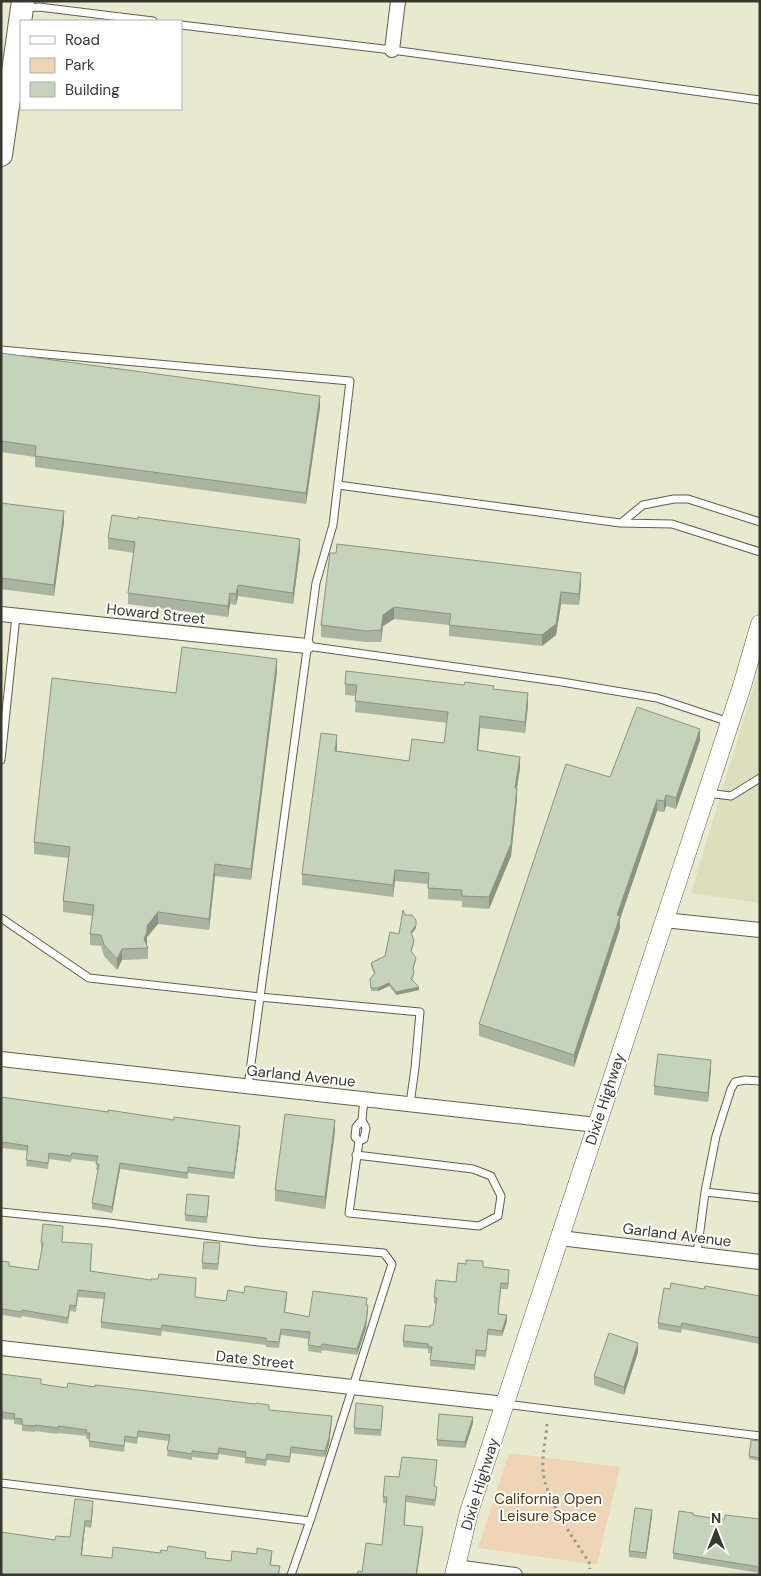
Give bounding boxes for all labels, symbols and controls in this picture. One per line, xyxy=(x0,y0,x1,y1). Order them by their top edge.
legend xyxy=(20,20,182,110)
text: Road xyxy=(65,30,100,50)
text: Park xyxy=(65,55,95,75)
text: Building xyxy=(65,80,120,100)
street label: Howard Street xyxy=(106,599,207,629)
street label: Dixie Highway xyxy=(581,1050,630,1148)
street label: Garland Avenue xyxy=(245,1060,357,1092)
street label: Garland Avenue xyxy=(621,1218,733,1252)
street label: Date Street xyxy=(215,1346,295,1374)
street label: Dixie Highway xyxy=(456,1435,504,1533)
park label: California Open Leisure Space xyxy=(494,1489,602,1526)
north arrow xyxy=(691,1506,741,1556)
text: N xyxy=(711,1509,721,1527)

